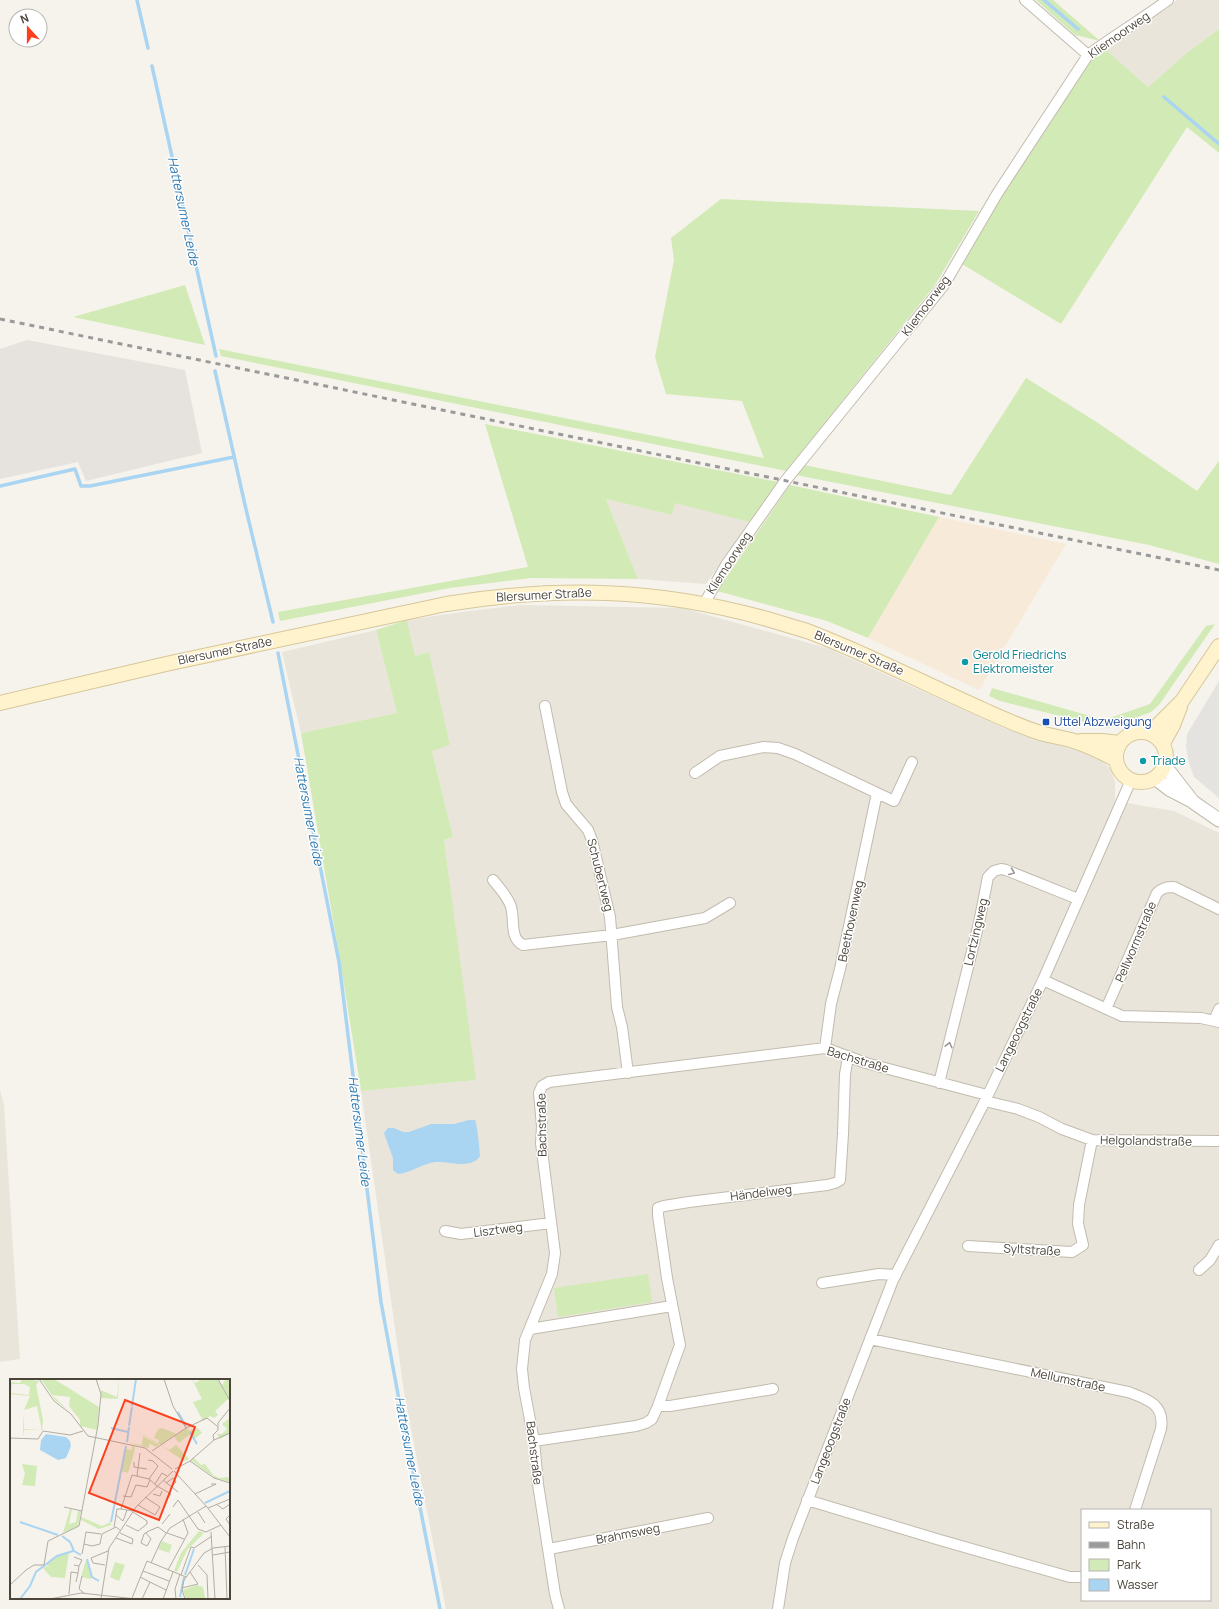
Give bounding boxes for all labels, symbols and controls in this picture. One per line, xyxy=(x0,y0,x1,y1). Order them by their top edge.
street label: Kliemoorweg xyxy=(1085,7,1153,62)
north arrow xyxy=(8,8,48,48)
text: N xyxy=(18,10,31,27)
water label: Hattersumer Leide xyxy=(164,155,205,268)
street label: Kliemoorweg xyxy=(897,272,954,339)
street label: Kliemoorweg xyxy=(702,528,755,597)
street label: Blersumer Straße xyxy=(496,584,592,605)
street label: Blersumer Straße xyxy=(812,626,907,679)
street label: Blersumer Straße xyxy=(176,632,273,669)
place label: Gerold Friedrichs Elektromeister xyxy=(973,646,1067,677)
marker: Gerold Friedrichs Elektromeister xyxy=(960,657,970,667)
place label: Uttel Abzweigung xyxy=(1054,713,1152,730)
marker: Uttel Abzweigung xyxy=(1041,717,1051,727)
place label: Triade xyxy=(1151,752,1185,769)
water label: Hattersumer Leide xyxy=(290,755,329,868)
marker: Triade xyxy=(1138,756,1148,766)
street label: Schubertweg xyxy=(583,837,618,913)
one-way arrow xyxy=(1009,868,1016,876)
street label: Beethovenweg xyxy=(834,878,867,963)
street label: Lortzingweg xyxy=(959,896,992,967)
street label: Pellwormstraße xyxy=(1111,899,1160,985)
street label: Langeoogstraße xyxy=(991,985,1046,1075)
street label: Bachstraße xyxy=(825,1042,891,1077)
one-way arrow xyxy=(944,1042,952,1048)
water label: Hattersumer Leide xyxy=(344,1075,376,1188)
street label: Bachstraße xyxy=(532,1093,551,1157)
street label: Helgolandstraße xyxy=(1100,1131,1192,1150)
street label: Händelweg xyxy=(729,1180,793,1205)
street label: Lisztweg xyxy=(472,1218,524,1241)
street label: Syltstraße xyxy=(1003,1240,1061,1259)
street label: Mellumstraße xyxy=(1029,1363,1107,1396)
inset map xyxy=(10,1379,230,1599)
water label: Hattersumer Leide xyxy=(391,1395,430,1508)
street label: Langeoogstraße xyxy=(806,1395,855,1487)
street label: Bachstraße xyxy=(522,1420,547,1486)
legend xyxy=(1081,1509,1211,1601)
text: Straße xyxy=(1117,1516,1154,1533)
street label: Brahmsweg xyxy=(595,1519,661,1548)
text: Bahn xyxy=(1117,1536,1145,1553)
text: Park xyxy=(1117,1556,1142,1573)
text: Wasser xyxy=(1117,1576,1159,1593)

